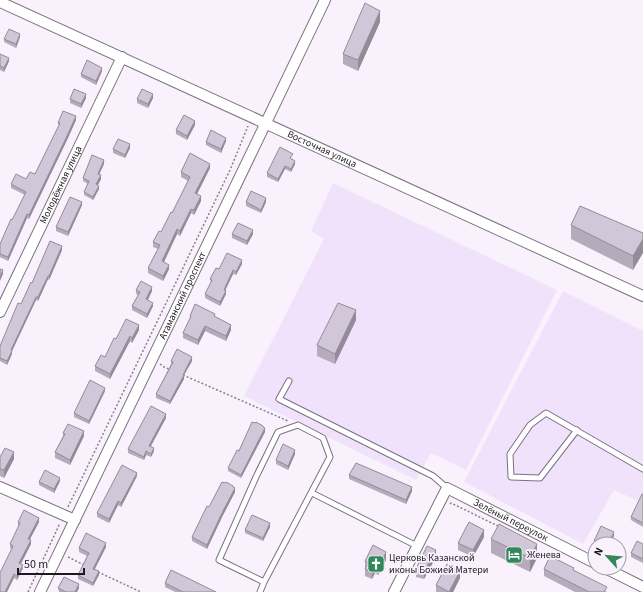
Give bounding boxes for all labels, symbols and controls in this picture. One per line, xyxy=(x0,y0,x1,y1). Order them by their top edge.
street label: Восточная улица xyxy=(285,127,359,171)
street label: Молодёжная улица xyxy=(36,144,85,226)
street label: Атаманский проспект xyxy=(156,249,210,342)
street label: Зелёный переулок xyxy=(471,495,550,545)
north arrow xyxy=(587,536,627,576)
hotel icon: Женева xyxy=(504,545,524,565)
text: N xyxy=(590,545,607,558)
place label: Женева xyxy=(527,548,561,562)
scale bar xyxy=(18,550,84,576)
place label: Церковь Казанской иконы Божией Матери xyxy=(389,551,488,577)
church icon: Церковь Казанской иконы Божией Матери xyxy=(366,554,386,574)
text: 50 m xyxy=(24,556,48,573)

